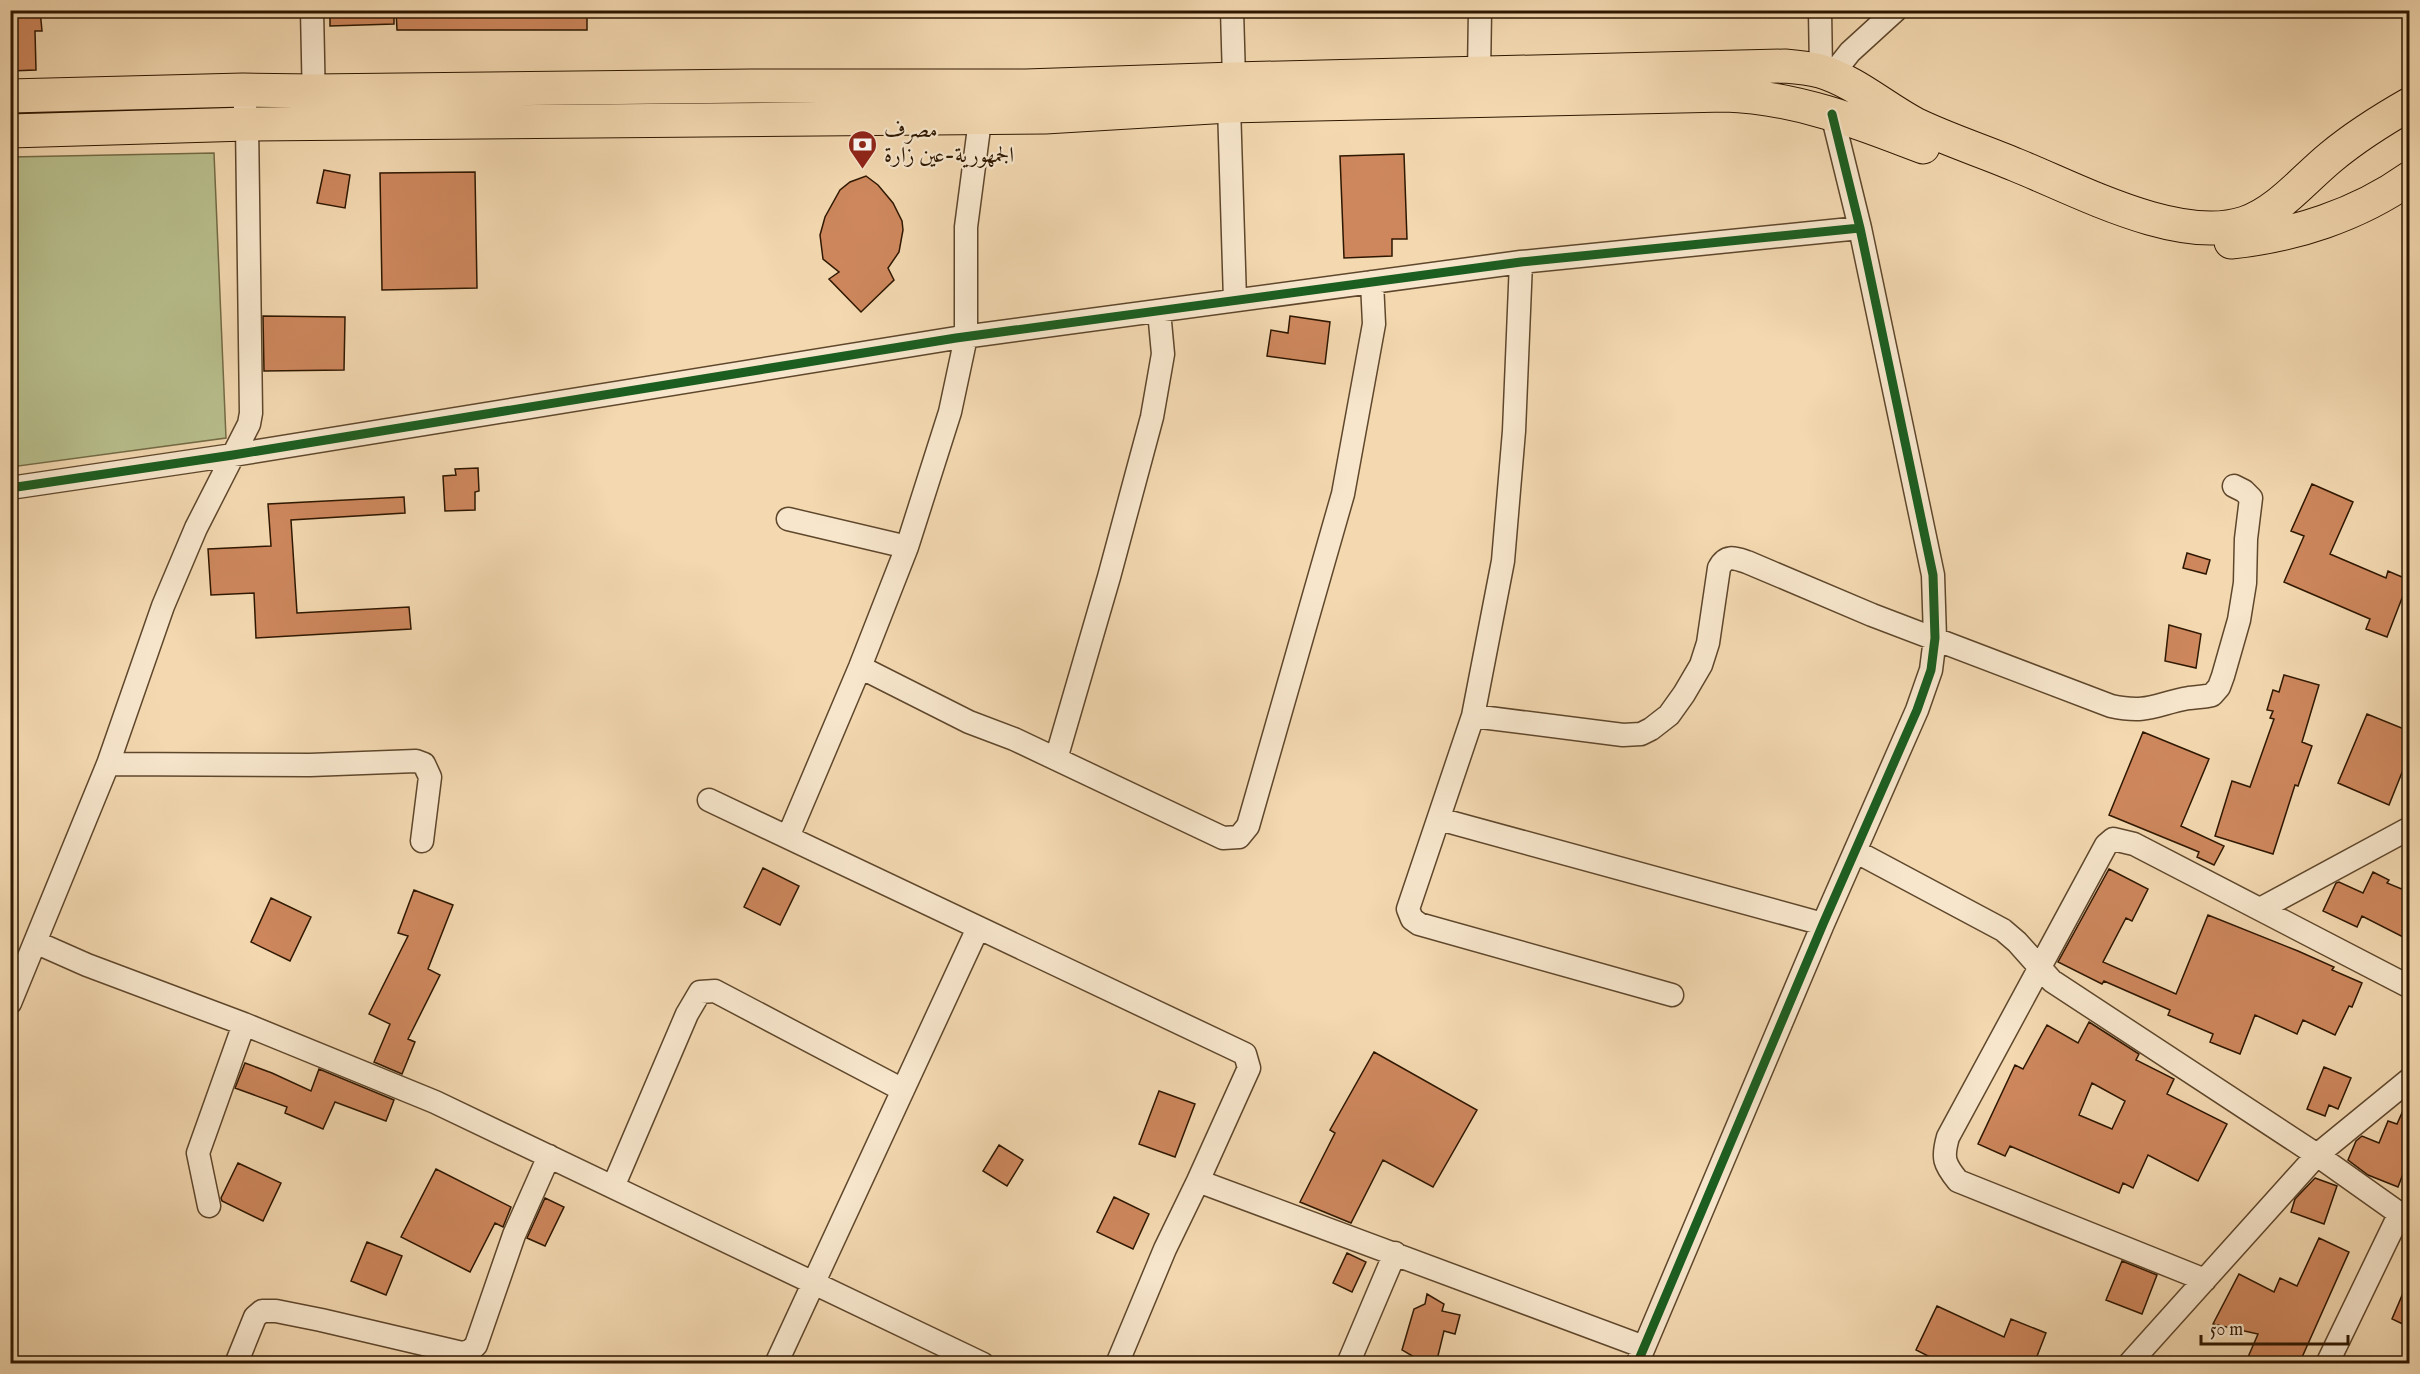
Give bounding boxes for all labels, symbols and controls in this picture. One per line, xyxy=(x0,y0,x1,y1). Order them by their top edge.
place label: مصرف الجمهورية-عين زارة xyxy=(884,117,1014,170)
bank icon: مصرف الجمهورية-عين زارة xyxy=(847,128,879,170)
scale bar xyxy=(2201,1308,2348,1346)
text: 50 m xyxy=(2210,1319,2243,1342)

